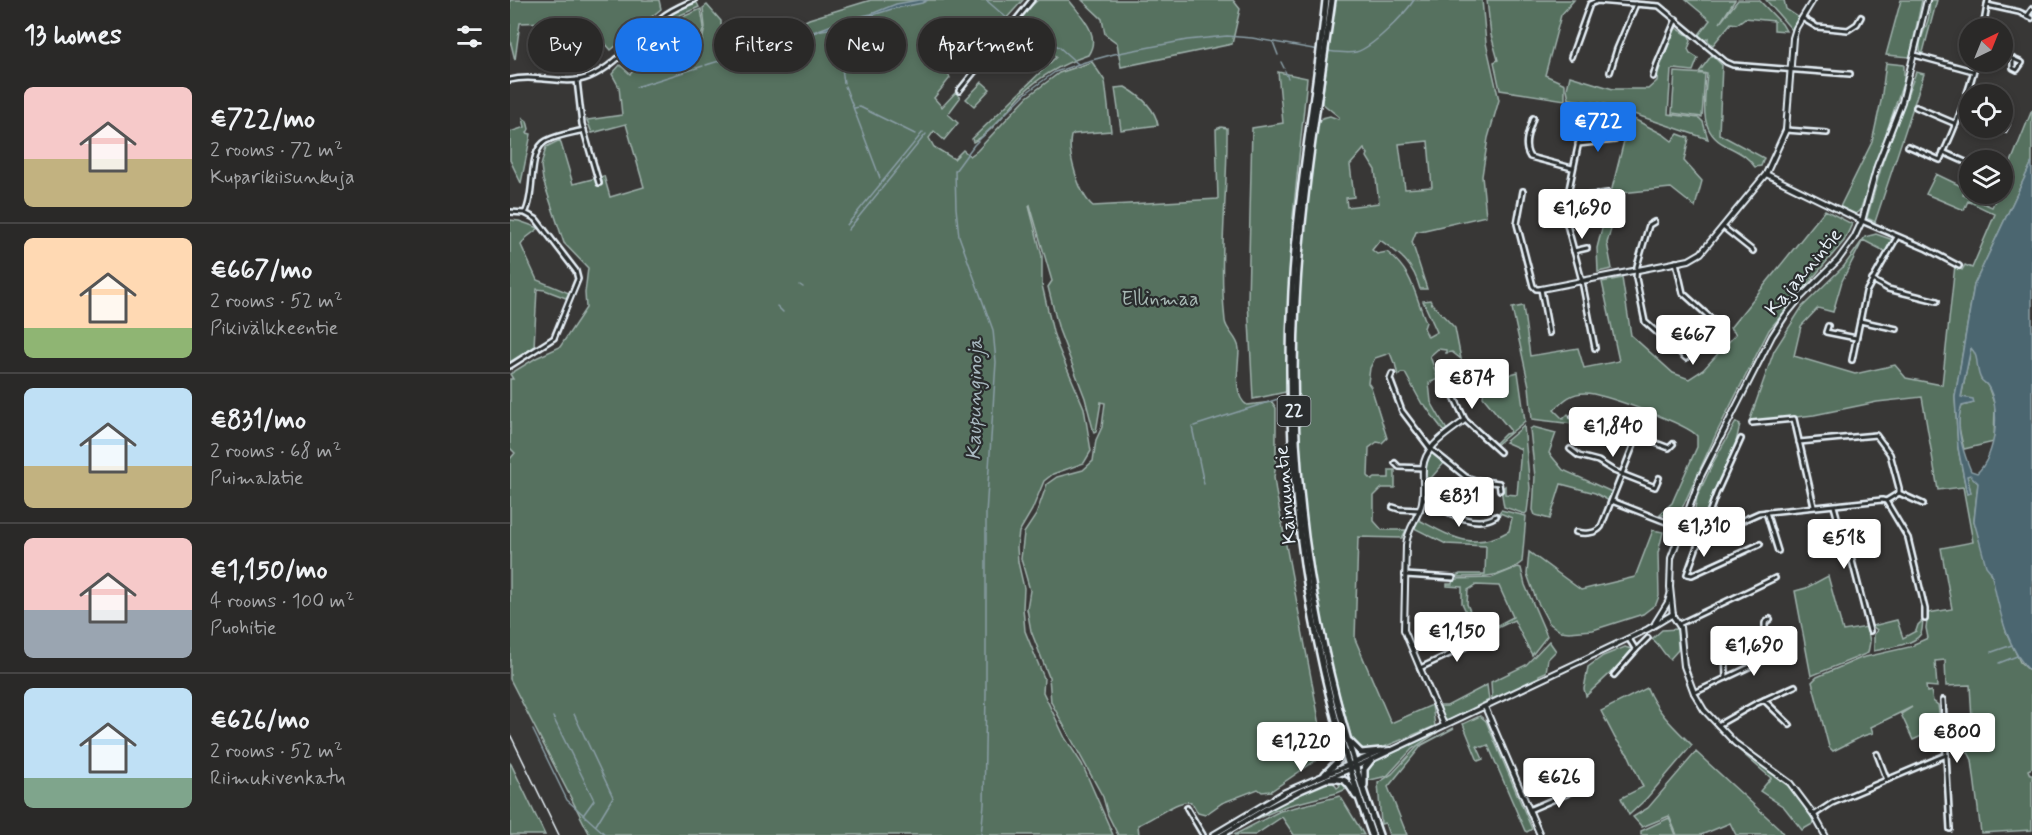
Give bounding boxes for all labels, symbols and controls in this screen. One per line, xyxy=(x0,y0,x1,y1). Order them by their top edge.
chip: Buy xyxy=(528,18,603,72)
chip: Rent xyxy=(615,18,702,72)
chip: Filters xyxy=(714,18,814,72)
chip: New xyxy=(826,18,906,72)
chip: Apartment xyxy=(918,18,1055,72)
north arrow xyxy=(1959,18,2013,72)
map controls xyxy=(1959,18,2013,204)
text: 13 homes xyxy=(24,19,122,53)
icon: filters xyxy=(453,20,486,53)
button: locate xyxy=(1959,84,2013,138)
pin: €722 xyxy=(1562,102,1634,153)
text: €722/mo xyxy=(210,103,315,137)
text: €722 xyxy=(1574,108,1622,135)
icon: home xyxy=(72,111,144,183)
text: 2 rooms · 72 m² xyxy=(210,137,343,164)
button: layers xyxy=(1959,150,2013,204)
text: Kuparikiisunkuja xyxy=(210,164,355,191)
pin: €1,690 xyxy=(1533,189,1631,240)
text: €1,690 xyxy=(1552,195,1612,222)
street label: Kajaanintie xyxy=(1759,222,1849,322)
text: €667/mo xyxy=(210,254,312,288)
icon: home xyxy=(72,262,144,334)
park label: Ellinmaa xyxy=(1121,286,1199,313)
text: 2 rooms · 52 m² xyxy=(210,288,343,315)
text: Pikivälkkeentie xyxy=(210,315,338,342)
pin: €667 xyxy=(1657,315,1729,366)
text: €667 xyxy=(1670,321,1716,348)
water label: Kaupunginoja xyxy=(960,336,990,461)
pin: €874 xyxy=(1436,359,1508,410)
text: €874 xyxy=(1449,365,1495,392)
road number: 22 xyxy=(1278,396,1310,426)
text: €831/mo xyxy=(210,404,306,438)
pin: €1,840 xyxy=(1564,407,1662,458)
icon: home xyxy=(72,412,144,484)
text: €1,840 xyxy=(1583,413,1643,440)
text: 2 rooms · 68 m² xyxy=(210,438,341,465)
street label: Kainuuntie xyxy=(1268,444,1304,545)
text: Puimalatie xyxy=(210,465,304,492)
pin: €831 xyxy=(1423,477,1495,528)
text: €831 xyxy=(1439,483,1479,510)
pin: €1,310 xyxy=(1655,507,1753,558)
text: €1,310 xyxy=(1677,513,1731,540)
pin: €518 xyxy=(1808,519,1880,570)
text: €518 xyxy=(1822,525,1866,552)
text: €1,150/mo xyxy=(210,554,328,588)
icon: home xyxy=(72,562,144,634)
text: 4 rooms · 100 m² xyxy=(210,588,354,615)
pin: €1,150 xyxy=(1408,612,1506,663)
text: Puohitie xyxy=(210,615,276,642)
text: €1,150 xyxy=(1428,618,1486,645)
pin: €1,690 xyxy=(1705,626,1803,677)
text: €1,690 xyxy=(1724,632,1784,659)
text: €626/mo xyxy=(210,704,310,738)
icon: home xyxy=(72,712,144,784)
pin: €800 xyxy=(1921,713,1993,764)
text: €800 xyxy=(1933,719,1981,746)
pin: €1,220 xyxy=(1252,722,1350,773)
text: €1,220 xyxy=(1271,728,1331,755)
text: 2 rooms · 52 m² xyxy=(210,738,343,765)
pin: €626 xyxy=(1523,758,1595,809)
text: €626 xyxy=(1537,764,1581,791)
text: Riimukivenkatu xyxy=(210,765,345,792)

